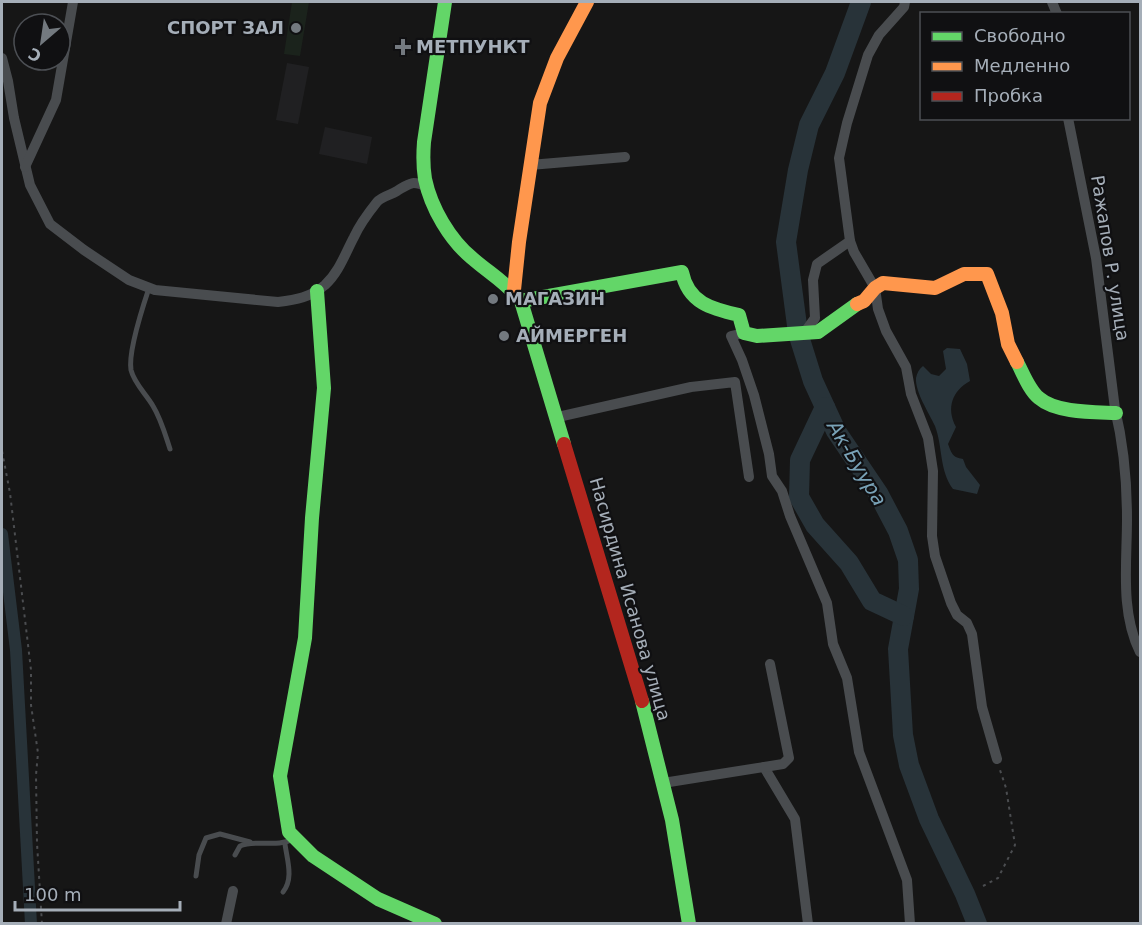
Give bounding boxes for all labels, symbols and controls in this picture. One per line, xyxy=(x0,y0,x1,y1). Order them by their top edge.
north arrow xyxy=(12,12,72,72)
legend xyxy=(920,12,1130,120)
place label: СПОРТ ЗАЛ xyxy=(167,17,284,38)
marker: СПОРТ ЗАЛ xyxy=(289,21,303,35)
text: Свободно xyxy=(974,25,1066,46)
place label: МЕТПУНКТ xyxy=(416,36,530,57)
marker: МЕТПУНКТ xyxy=(394,38,412,56)
text: С xyxy=(25,44,45,66)
text: Медленно xyxy=(974,55,1070,76)
text: Пробка xyxy=(974,85,1043,106)
street label: Ражапов Р. улица xyxy=(1087,173,1134,342)
place label: МАГАЗИН xyxy=(505,288,605,309)
marker: МАГАЗИН xyxy=(486,292,500,306)
place label: АЙМЕРГЕН xyxy=(516,325,627,346)
marker: АЙМЕРГЕН xyxy=(497,329,511,343)
water label: Ак-Буура xyxy=(821,414,892,510)
street label: Насирдина Исанова улица xyxy=(586,475,675,723)
scale bar xyxy=(15,874,180,912)
text: 100 m xyxy=(24,884,82,905)

